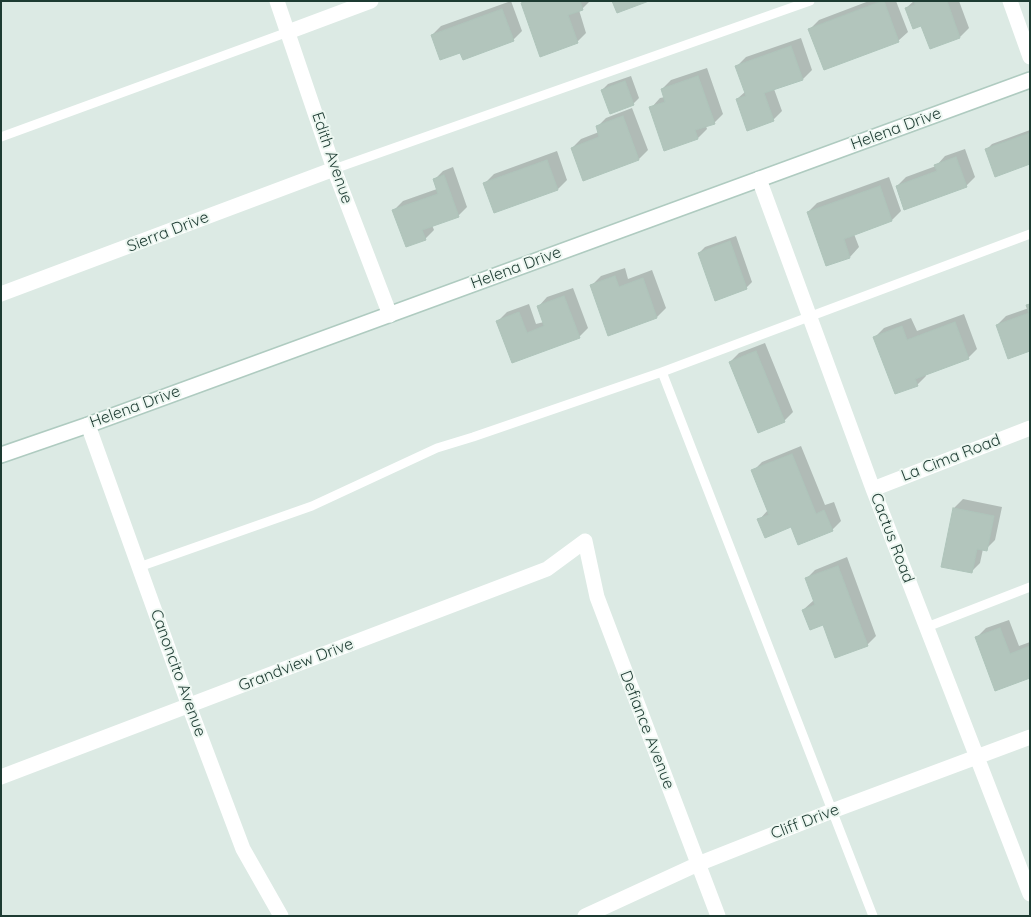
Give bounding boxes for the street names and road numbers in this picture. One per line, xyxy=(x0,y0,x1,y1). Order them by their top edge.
street label: Helena Drive xyxy=(848,104,944,154)
street label: Edith Avenue xyxy=(307,110,357,206)
street label: Sierra Drive xyxy=(124,208,212,256)
street label: Helena Drive xyxy=(468,243,564,293)
street label: Helena Drive xyxy=(87,382,183,432)
street label: La Cima Road xyxy=(899,430,1003,486)
street label: Cactus Road xyxy=(866,490,918,586)
street label: Canoncito Avenue xyxy=(146,607,210,739)
street label: Grandview Drive xyxy=(236,634,356,696)
street label: Defiance Avenue xyxy=(616,668,678,792)
street label: Cliff Drive xyxy=(768,800,842,844)

